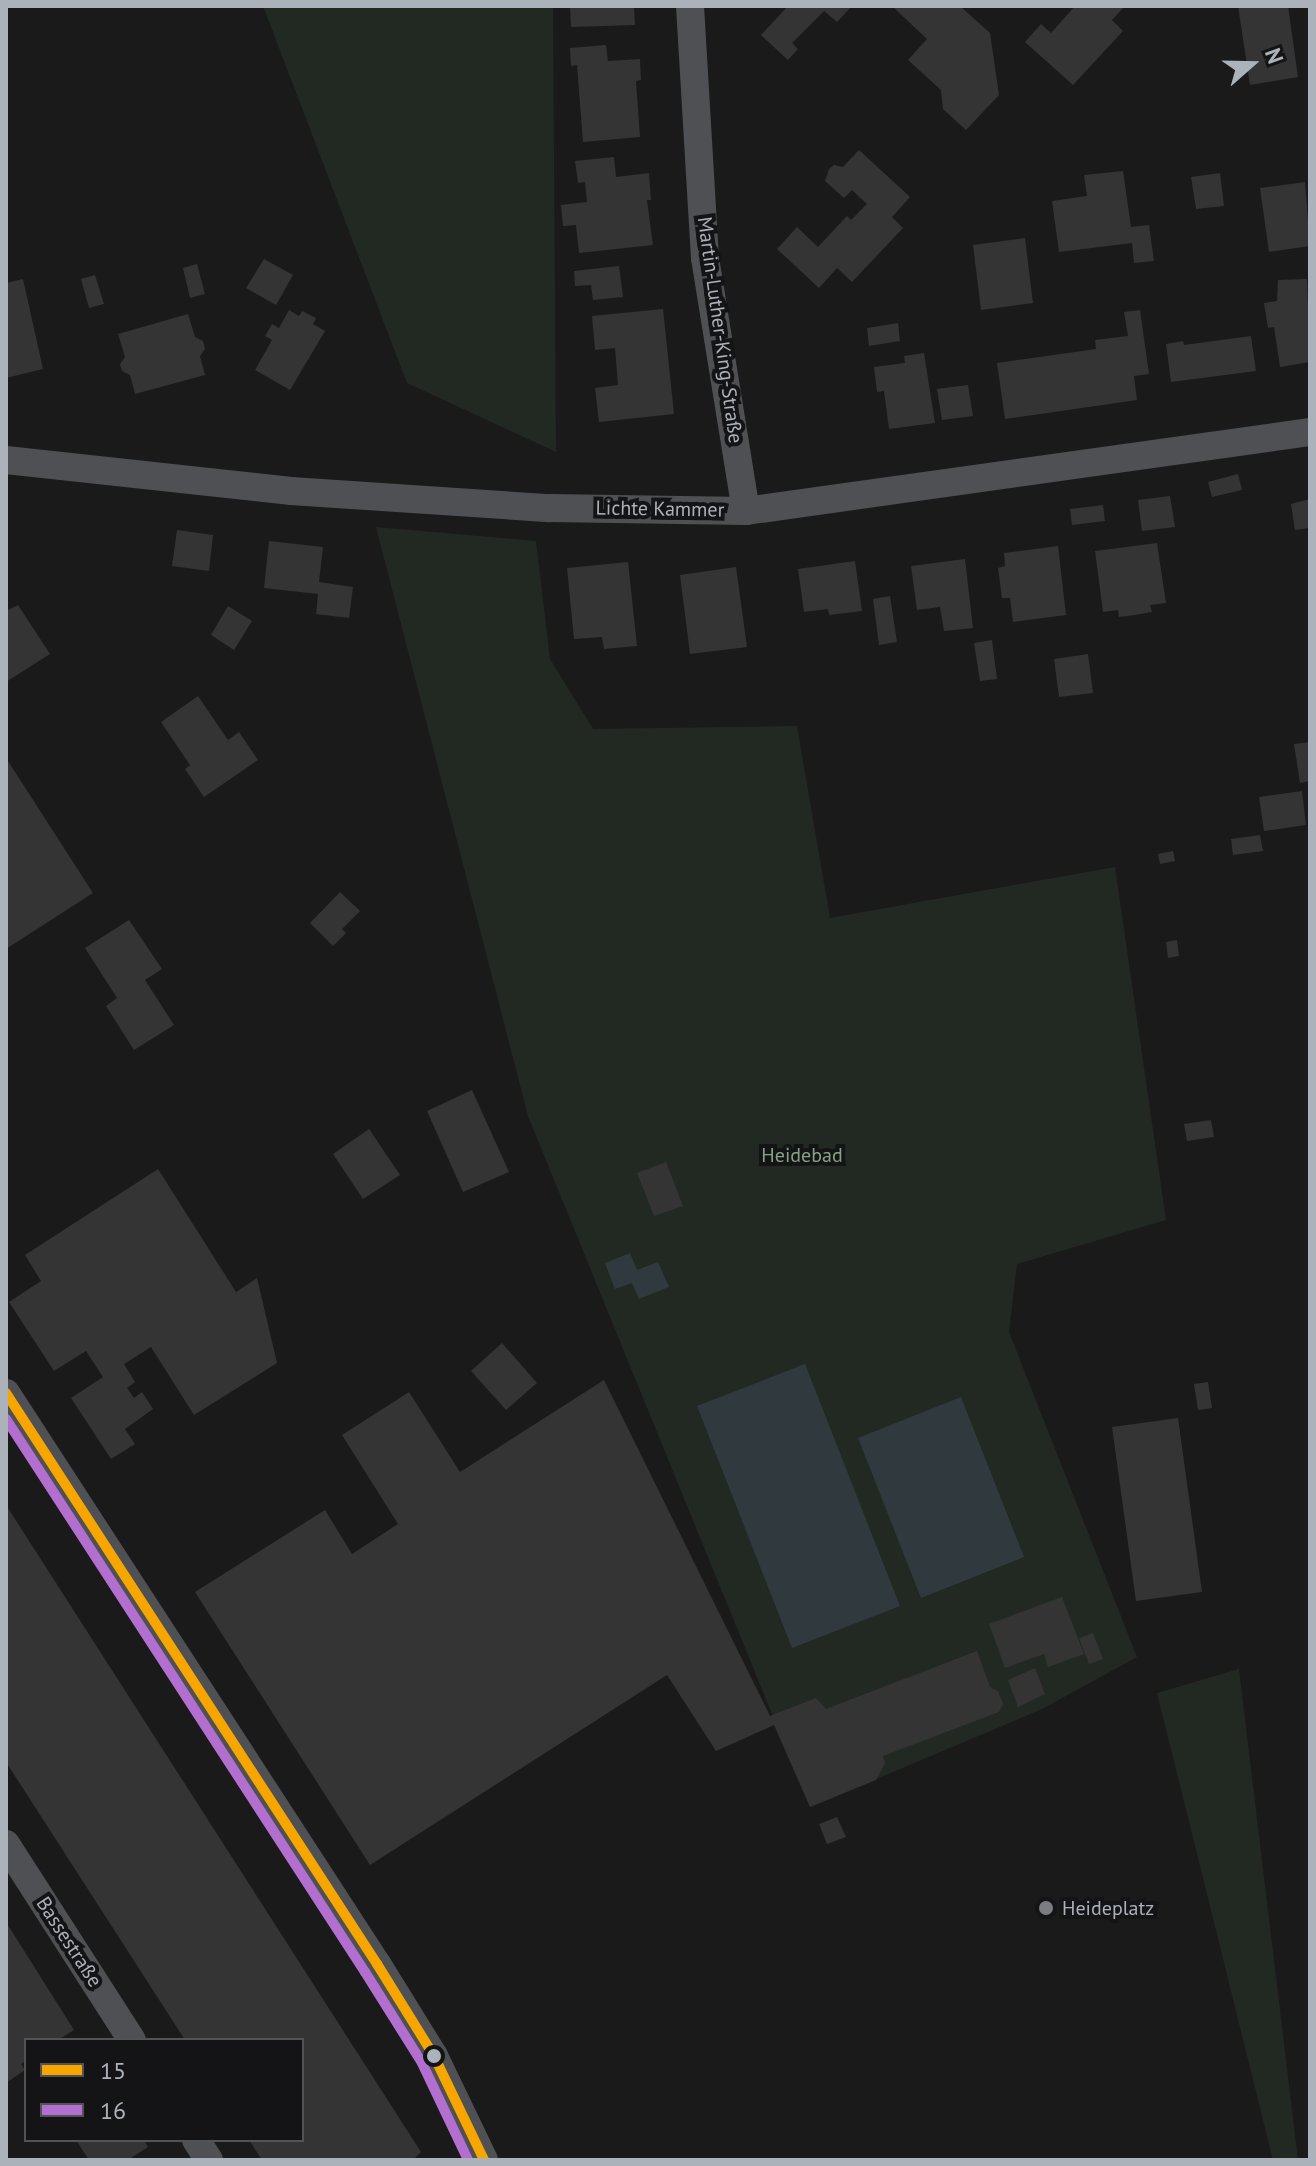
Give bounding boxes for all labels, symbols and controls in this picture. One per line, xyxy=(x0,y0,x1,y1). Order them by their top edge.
north arrow xyxy=(1212,24,1292,104)
text: N xyxy=(1259,44,1290,67)
street label: Martin-Luther-King-Straße xyxy=(692,215,748,445)
street label: Lichte Kammer xyxy=(595,496,725,522)
park label: Heidebad xyxy=(761,1143,843,1167)
street label: Bassestraße xyxy=(31,1892,107,1992)
place label: Heideplatz xyxy=(1062,1896,1154,1920)
marker: Heideplatz xyxy=(1037,1899,1055,1917)
legend xyxy=(24,2038,304,2142)
unlabelled marker xyxy=(426,2048,442,2064)
text: 15 xyxy=(100,2055,126,2086)
text: 16 xyxy=(100,2095,126,2126)

